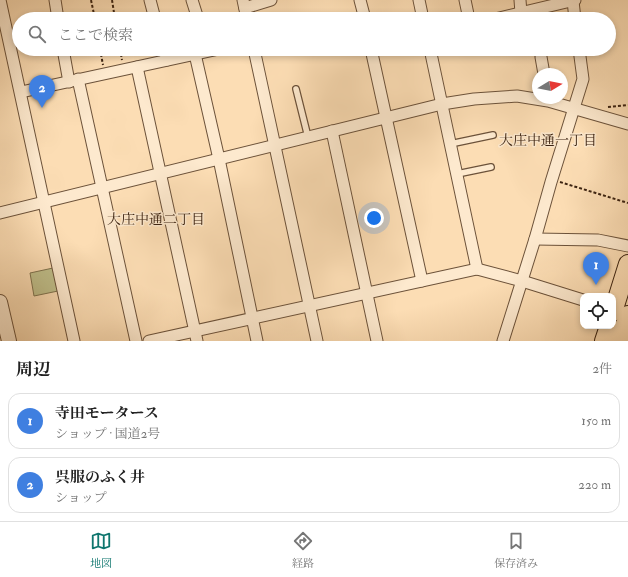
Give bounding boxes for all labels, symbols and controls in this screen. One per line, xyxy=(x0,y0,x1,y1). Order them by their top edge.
search box xyxy=(12,12,616,56)
icon: search xyxy=(26,23,48,45)
text: ここで検索 xyxy=(58,26,133,45)
north arrow xyxy=(532,68,568,104)
pin: 2 xyxy=(29,75,55,108)
district label: 大庄中通一丁目 xyxy=(499,132,597,149)
your location xyxy=(364,208,384,228)
district label: 大庄中通二丁目 xyxy=(107,211,205,228)
pin: 1 xyxy=(583,252,609,285)
map controls xyxy=(580,293,616,329)
button: locate xyxy=(580,293,616,329)
text: 周辺 xyxy=(16,359,50,380)
text: 2件 xyxy=(592,361,612,377)
text: 寺田モータース xyxy=(55,404,159,423)
text: 1 xyxy=(28,413,32,429)
text: 150 m xyxy=(581,413,611,429)
text: ショップ · 国道2号 xyxy=(55,426,160,442)
text: 呉服のふく井 xyxy=(55,468,145,487)
text: 2 xyxy=(27,477,33,493)
text: 220 m xyxy=(578,477,611,493)
text: ショップ xyxy=(55,490,107,506)
tab: 地図 xyxy=(90,530,112,570)
tab: 経路 xyxy=(292,530,314,570)
tab: 保存済み xyxy=(494,530,538,570)

